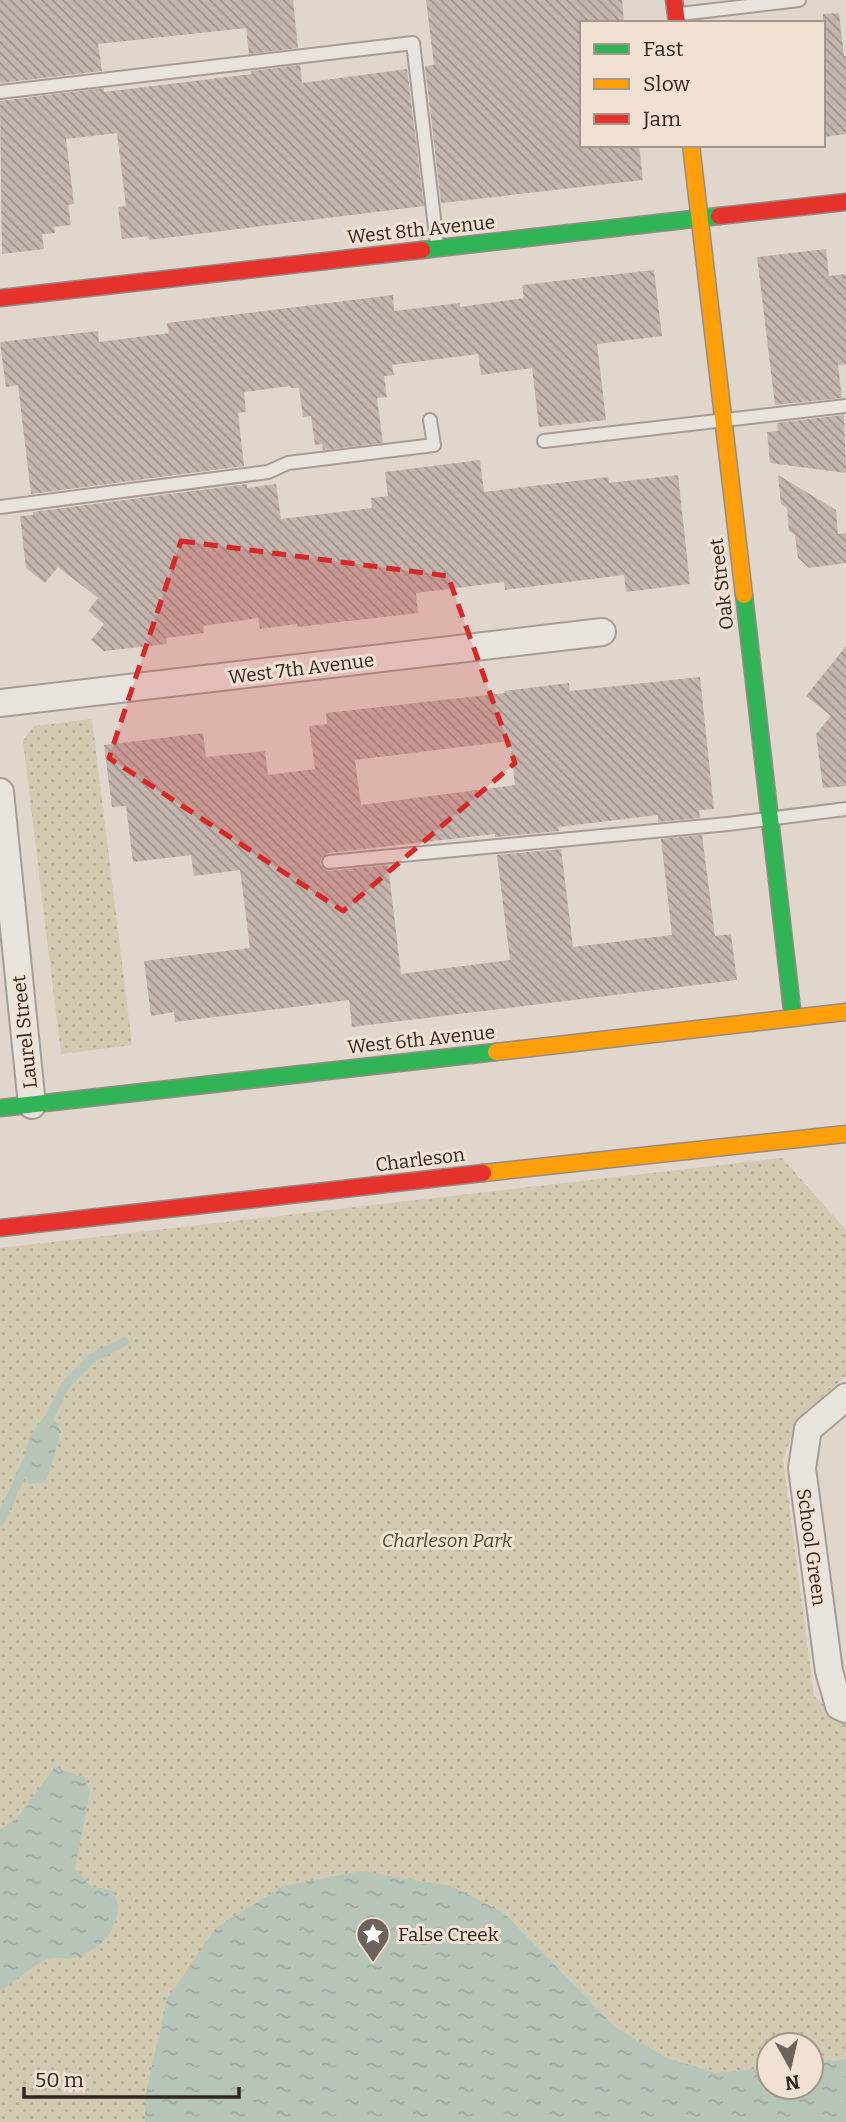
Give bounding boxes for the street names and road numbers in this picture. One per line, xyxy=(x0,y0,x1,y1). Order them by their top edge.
street label: West 8th Avenue xyxy=(346,210,496,249)
street label: Oak Street xyxy=(704,537,739,631)
street label: West 7th Avenue xyxy=(227,648,375,689)
street label: Laurel Street xyxy=(7,974,42,1090)
street label: West 6th Avenue xyxy=(346,1020,496,1059)
street label: Charleson xyxy=(374,1143,466,1176)
street label: School Green xyxy=(792,1487,831,1607)

